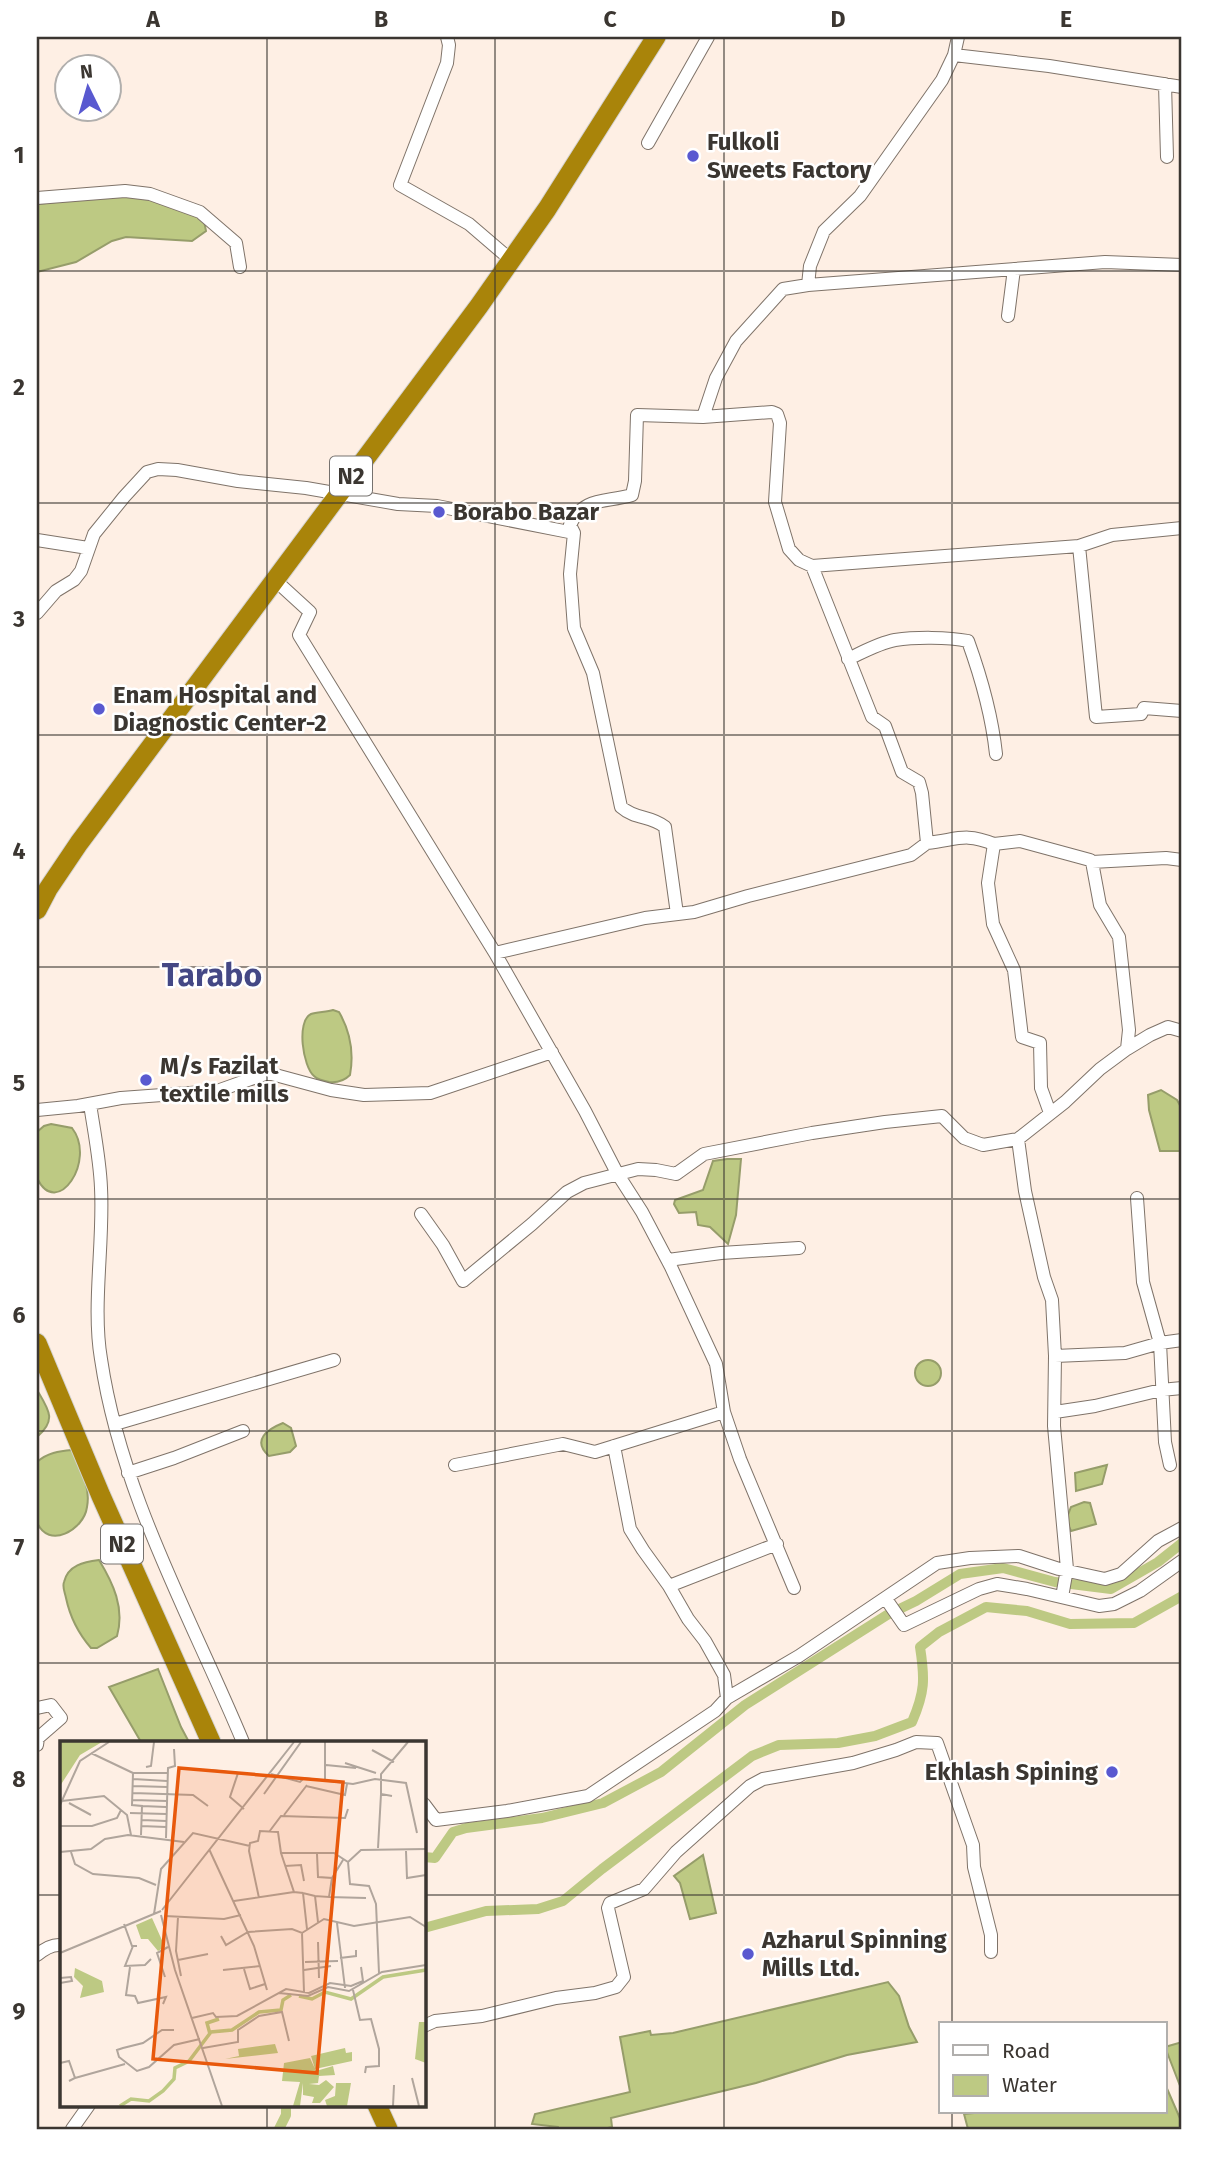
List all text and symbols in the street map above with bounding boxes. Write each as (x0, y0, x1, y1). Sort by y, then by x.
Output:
text: A (145, 5, 160, 33)
text: B (374, 5, 388, 33)
text: C (603, 5, 617, 33)
text: D (831, 5, 846, 33)
text: E (1060, 5, 1072, 33)
north arrow (52, 52, 122, 122)
text: N (79, 60, 94, 84)
place label: Fulkoli Sweets Factory (707, 128, 872, 184)
text: 1 (14, 141, 24, 169)
marker: Fulkoli Sweets Factory (685, 148, 701, 164)
text: 2 (13, 373, 25, 401)
road number: N2 (330, 456, 372, 496)
place label: Borabo Bazar (453, 498, 600, 526)
marker: Borabo Bazar (431, 504, 447, 520)
text: 3 (12, 605, 25, 633)
place label: Enam Hospital and Diagnostic Center-2 (113, 681, 327, 737)
marker: Enam Hospital and Diagnostic Center-2 (91, 701, 107, 717)
text: 4 (13, 837, 26, 865)
district label: Tarabo (162, 956, 262, 994)
place label: M/s Fazilat textile mills (160, 1052, 289, 1108)
text: 5 (13, 1069, 25, 1097)
marker: M/s Fazilat textile mills (138, 1072, 154, 1088)
text: 6 (13, 1301, 26, 1329)
road number: N2 (101, 1525, 143, 1564)
text: 7 (14, 1533, 25, 1561)
inset map (60, 1741, 425, 2106)
place label: Ekhlash Spining (925, 1758, 1099, 1786)
marker: Ekhlash Spining (1104, 1764, 1120, 1780)
text: 8 (12, 1765, 26, 1793)
place label: Azharul Spinning Mills Ltd. (761, 1926, 947, 1982)
marker: Azharul Spinning Mills Ltd. (740, 1946, 756, 1962)
text: 9 (13, 1997, 26, 2025)
legend (939, 2022, 1166, 2114)
text: Road (1002, 2038, 1050, 2064)
text: Water (1002, 2072, 1057, 2098)

